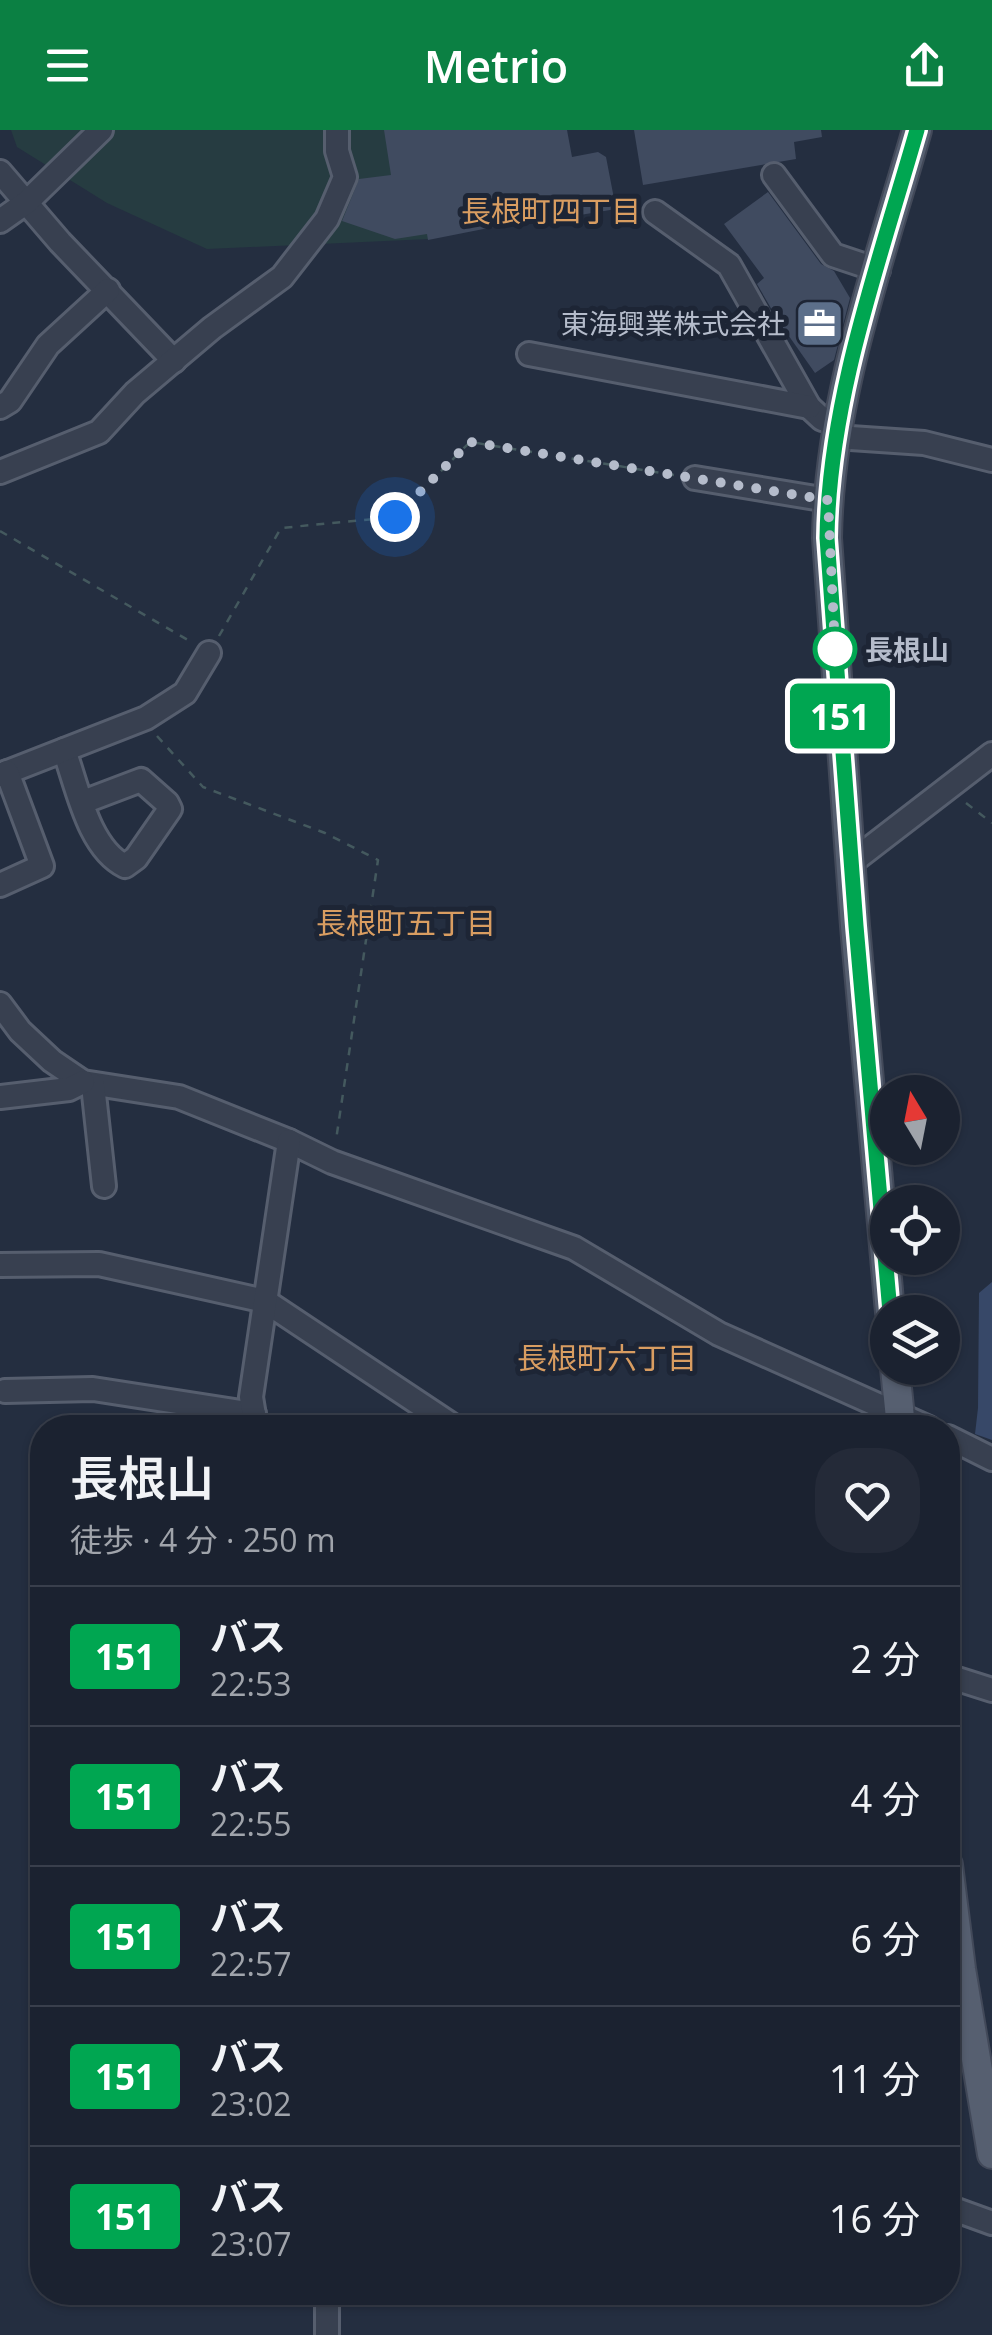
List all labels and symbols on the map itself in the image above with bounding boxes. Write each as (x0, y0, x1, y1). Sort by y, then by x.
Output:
district label: 長根町四丁目 (461, 190, 641, 231)
office icon: 東海興業株式会社 (794, 297, 846, 349)
place label: 東海興業株式会社 (561, 304, 785, 342)
your location (370, 492, 420, 542)
marker: 長根山 (814, 628, 856, 670)
place label: 長根山 (865, 630, 949, 668)
line badge: 151 (782, 684, 898, 748)
district label: 長根町五丁目 (316, 902, 496, 943)
north arrow (870, 1075, 960, 1165)
district label: 長根町六丁目 (517, 1337, 697, 1378)

